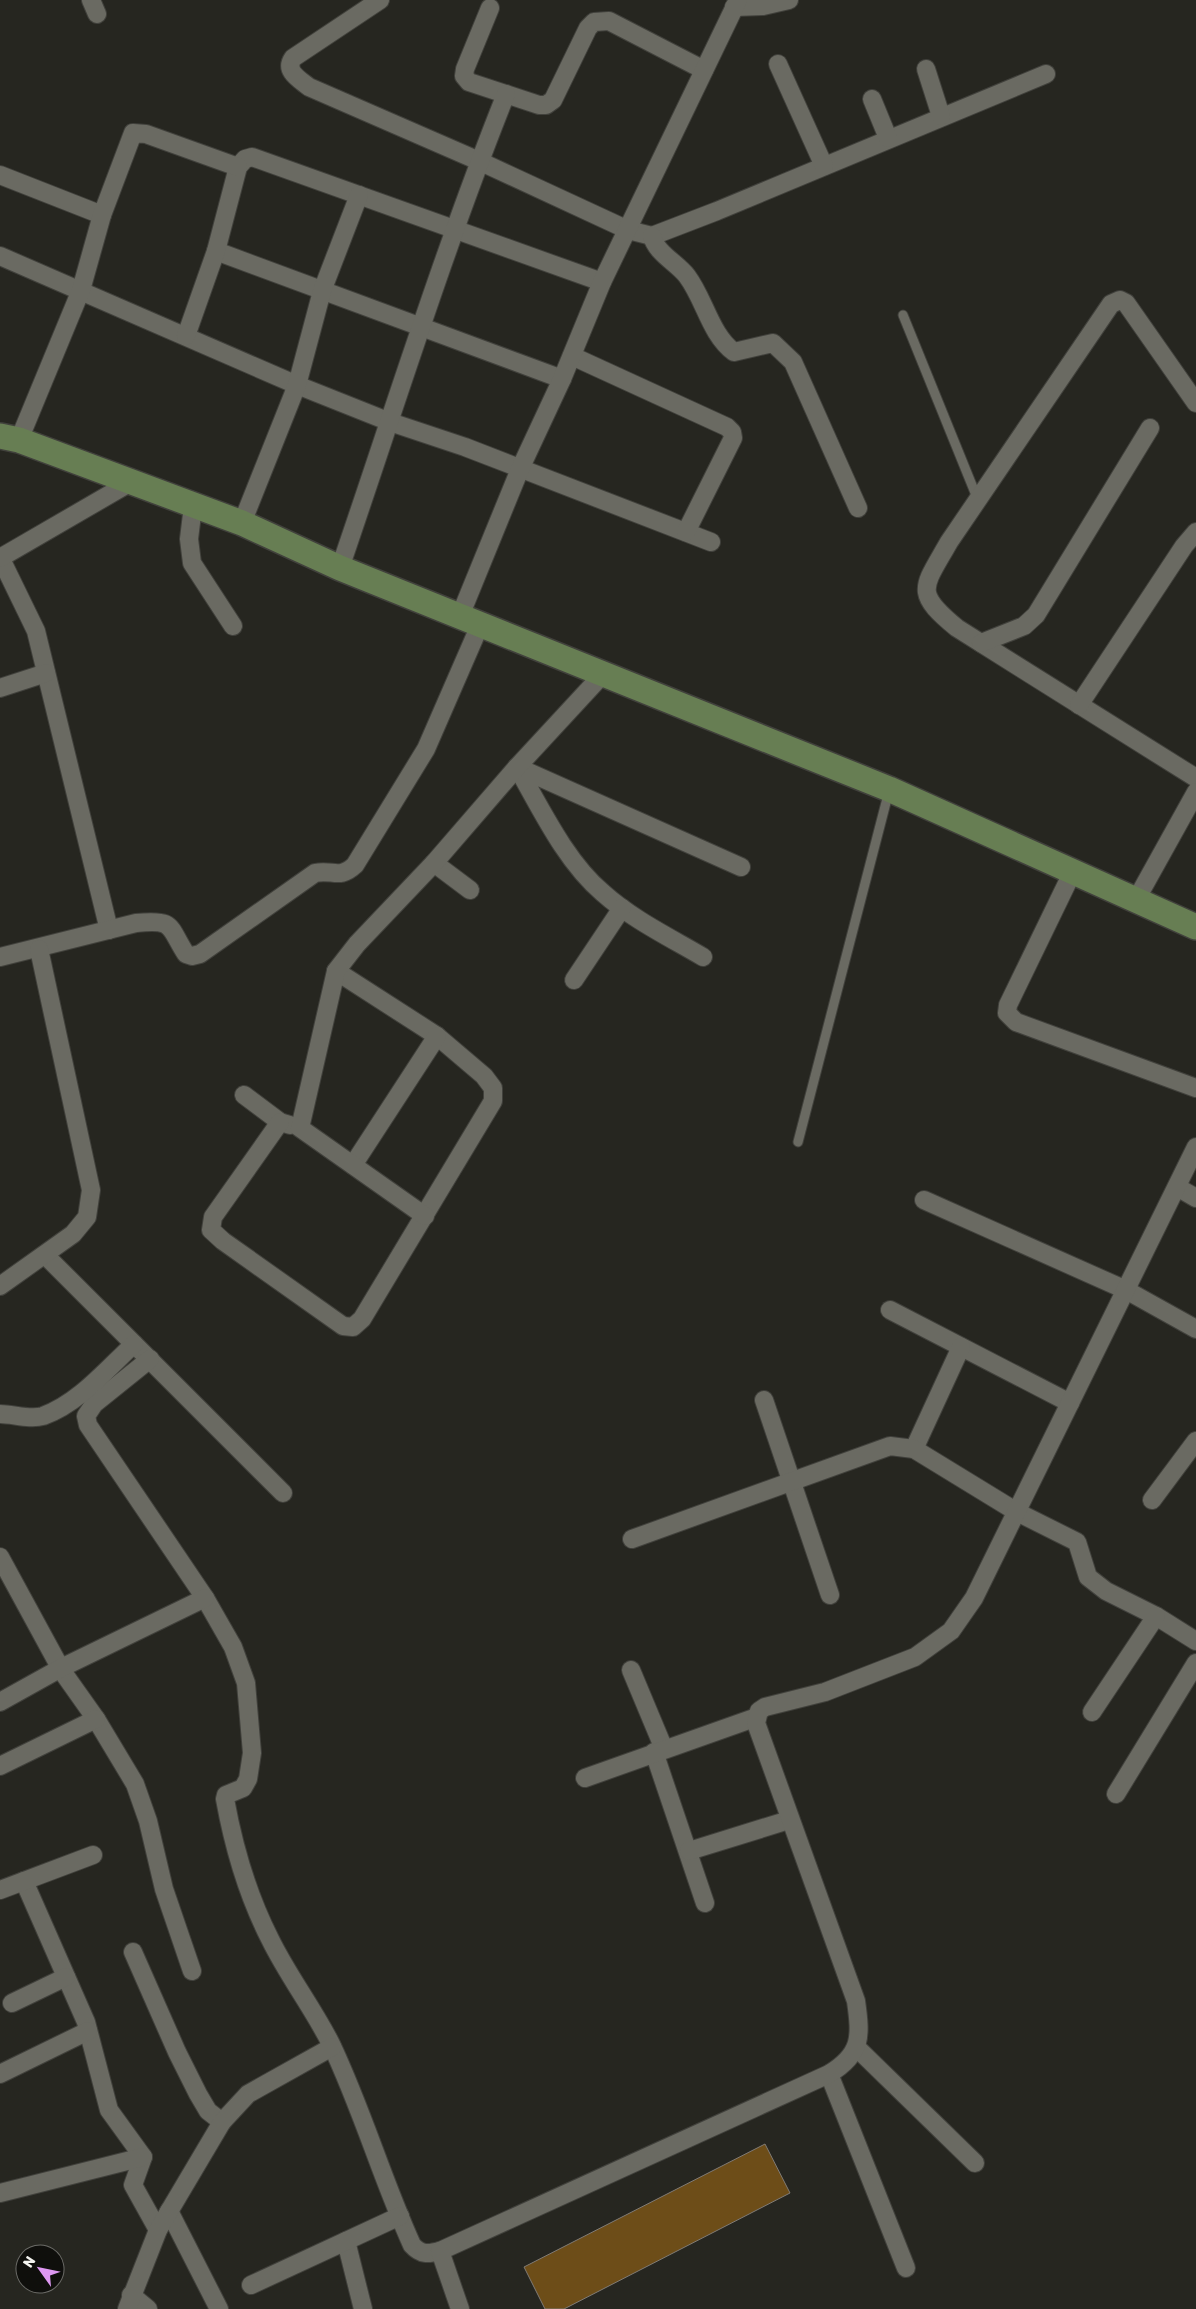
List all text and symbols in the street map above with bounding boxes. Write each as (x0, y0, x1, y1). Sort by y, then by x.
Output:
north arrow (15, 2244, 65, 2294)
text: N (20, 2253, 39, 2271)

